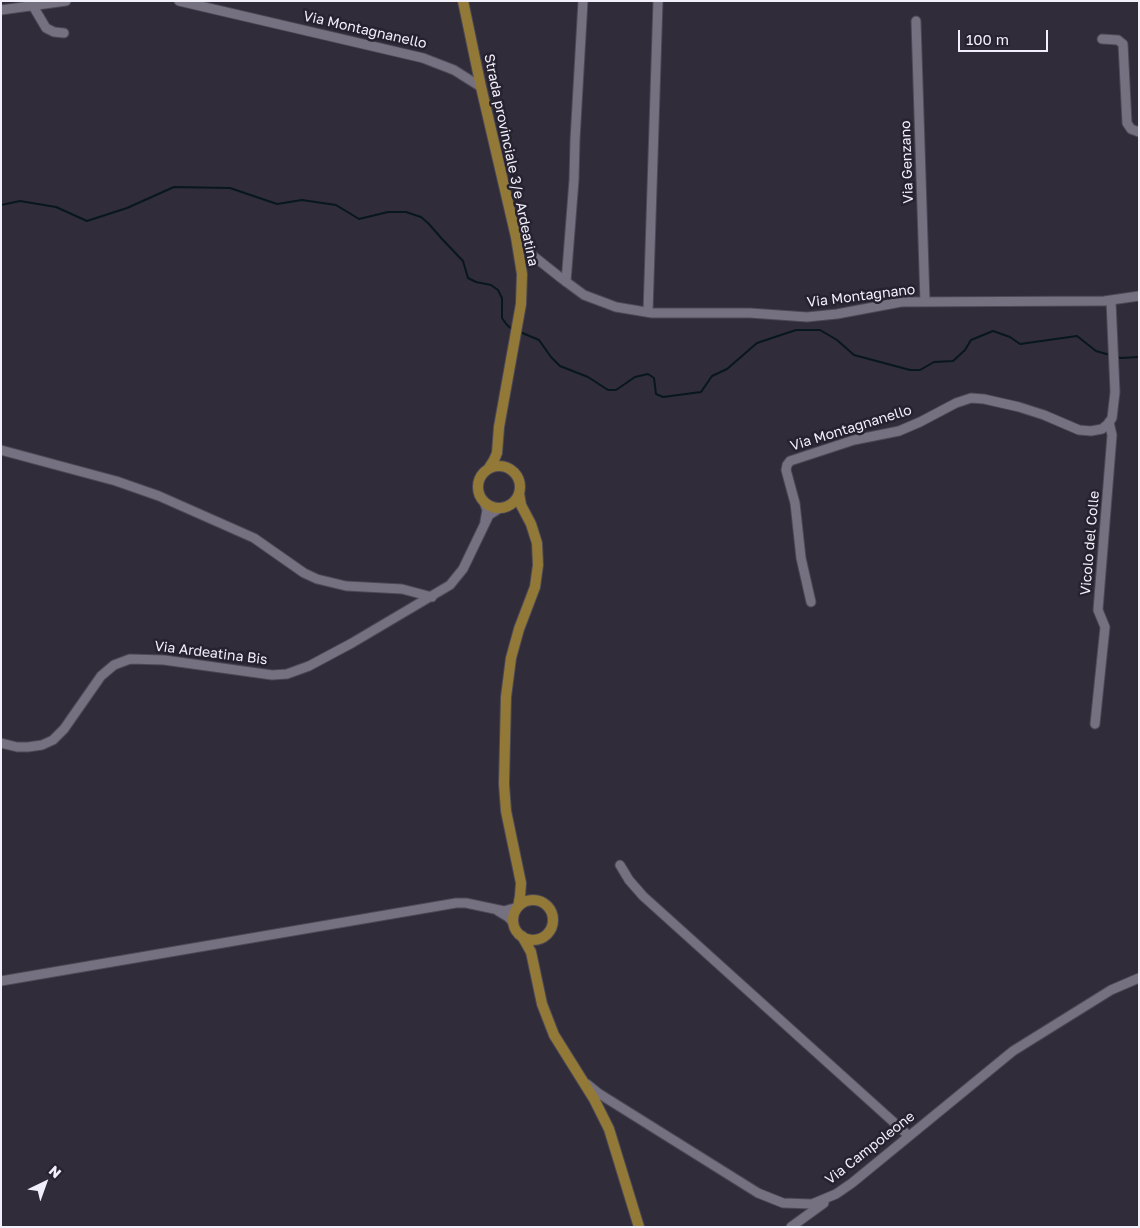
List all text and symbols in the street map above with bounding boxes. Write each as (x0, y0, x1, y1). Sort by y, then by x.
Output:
street label: Via Montagnanello (302, 8, 428, 52)
scale bar (960, 20, 1050, 52)
text: 100 m (966, 30, 1009, 48)
street label: Strada provinciale 3/e Ardeatina (480, 52, 542, 268)
street label: Via Genzano (897, 120, 917, 204)
street label: Via Montagnano (806, 281, 916, 311)
street label: Via Montagnanello (788, 402, 914, 454)
street label: Vicolo del Colle (1077, 490, 1103, 596)
street label: Via Ardeatina Bis (154, 638, 268, 668)
street label: Via Campoleone (822, 1108, 918, 1188)
north arrow (20, 1158, 70, 1208)
text: N (46, 1162, 65, 1181)

